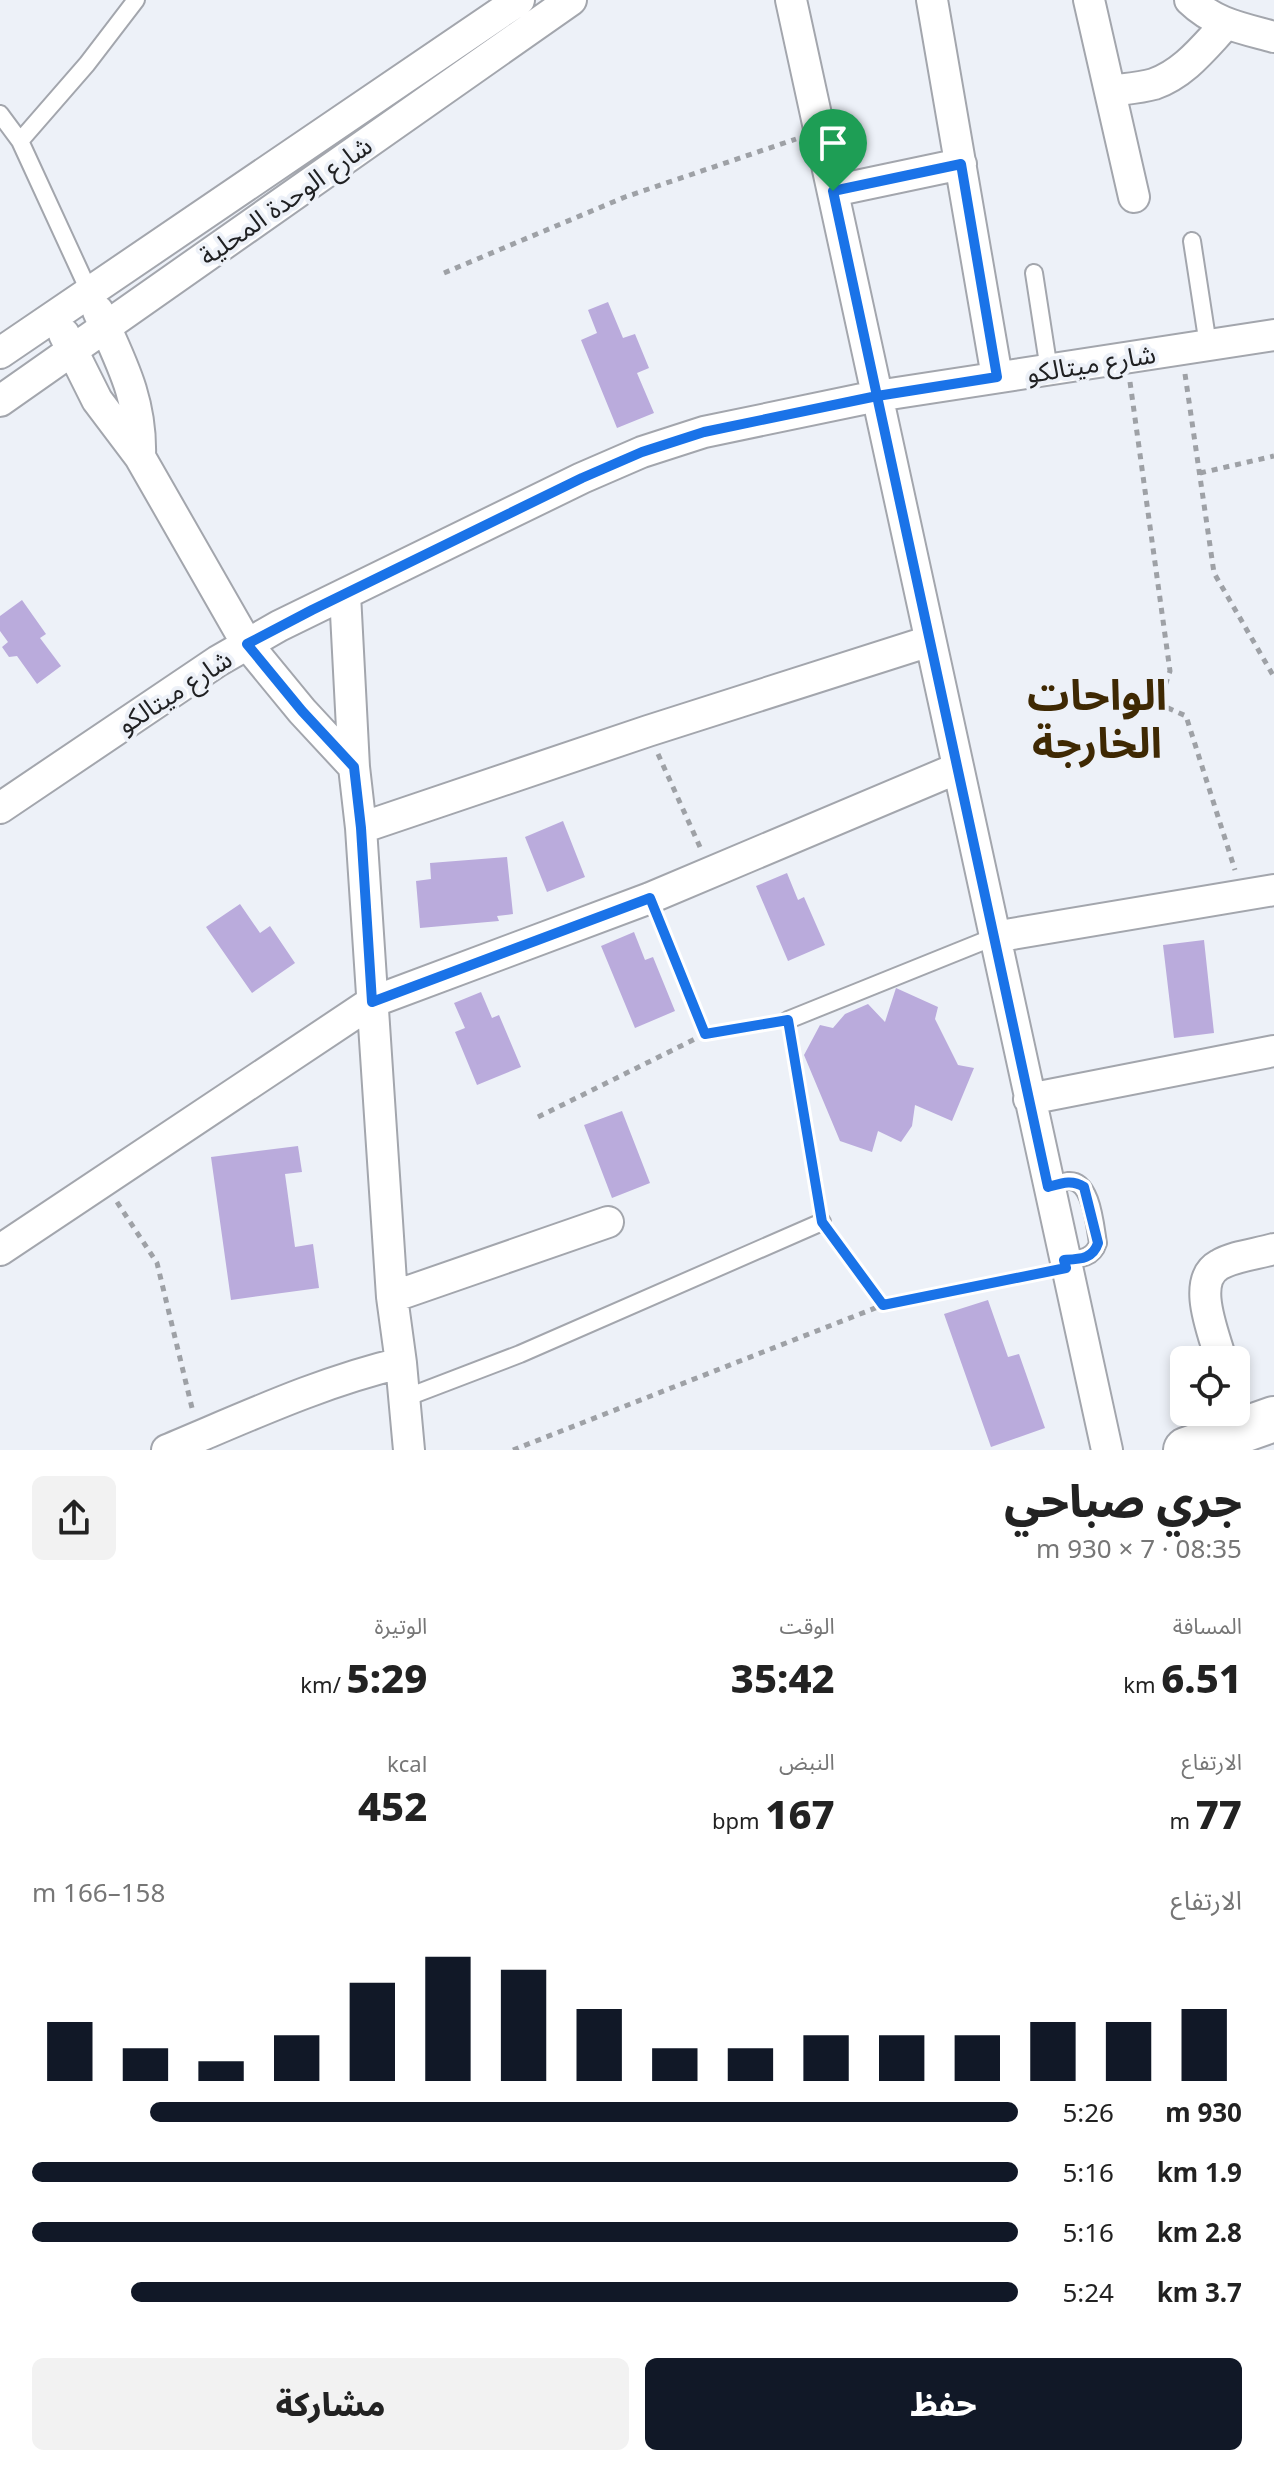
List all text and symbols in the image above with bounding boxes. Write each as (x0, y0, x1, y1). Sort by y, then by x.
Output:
pin (799, 109, 867, 191)
icon: arrive (811, 121, 855, 165)
street label: شارع الوحدة المحلية (191, 127, 380, 275)
street label: شارع ميتالكو (1024, 335, 1158, 393)
street label: شارع ميتالكو (110, 640, 240, 743)
district label: الواحات الخارجة (1027, 665, 1167, 770)
map controls (1170, 1346, 1250, 1426)
button: locate (1170, 1346, 1250, 1426)
text: جري صباحي (1004, 1470, 1242, 1530)
button: share (32, 1476, 116, 1560)
text: 08:35 · 7 × 930 m (1036, 1530, 1242, 1566)
text: الوتيرة (374, 1610, 427, 1640)
text: الوقت (779, 1610, 835, 1640)
text: المسافة (1173, 1610, 1242, 1640)
text: 5:29 (347, 1650, 427, 1705)
text: 35:42 (731, 1650, 835, 1705)
text: 6.51 (1161, 1650, 1242, 1705)
text: /km (300, 1669, 347, 1699)
text: km (1123, 1669, 1161, 1699)
text: النبض (779, 1746, 835, 1776)
text: الارتفاع (1182, 1746, 1242, 1776)
text: kcal (387, 1748, 427, 1778)
text: 452 (358, 1778, 427, 1833)
text: 167 (765, 1786, 835, 1841)
text: 77 (1196, 1786, 1242, 1841)
text: bpm (712, 1805, 765, 1835)
text: m (1169, 1805, 1196, 1835)
text: 158–166 m (32, 1874, 165, 1910)
text: الارتفاع (1171, 1882, 1242, 1918)
text: 5:26 (1062, 2094, 1114, 2130)
text: 930 m (1165, 2094, 1242, 2130)
text: 5:16 (1062, 2154, 1114, 2190)
text: 1.9 km (1157, 2154, 1242, 2190)
text: 5:16 (1062, 2214, 1114, 2250)
text: 2.8 km (1157, 2214, 1242, 2250)
text: 5:24 (1062, 2274, 1114, 2310)
text: 3.7 km (1157, 2274, 1242, 2310)
button: مشاركة (32, 2358, 629, 2450)
button: حفظ (645, 2358, 1242, 2450)

